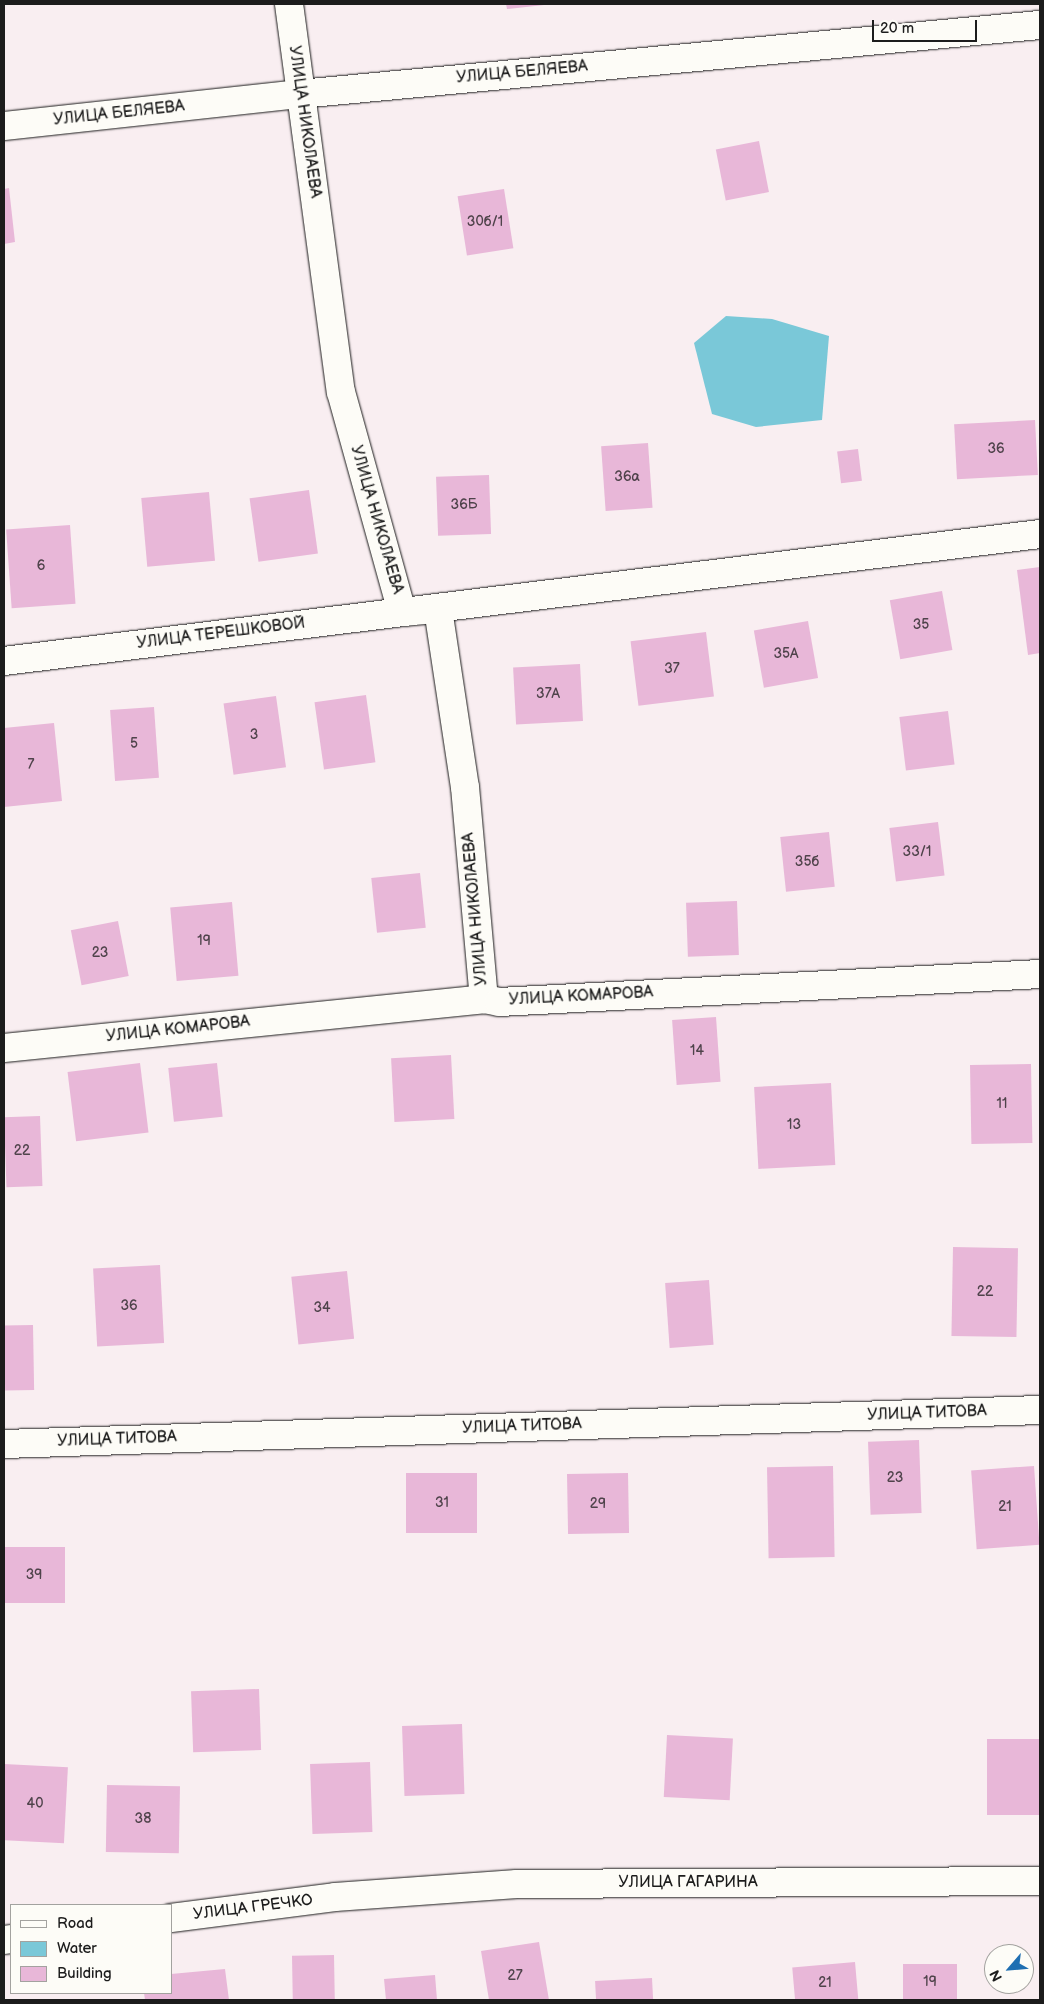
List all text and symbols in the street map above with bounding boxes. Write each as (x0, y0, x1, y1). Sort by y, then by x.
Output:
scale bar (874, 10, 979, 42)
text: 20 m (880, 19, 914, 38)
street label: УЛИЦА НИКОЛАЕВА (284, 45, 324, 199)
street label: УЛИЦА БЕЛЯЕВА (455, 58, 589, 88)
street label: УЛИЦА БЕЛЯЕВА (52, 98, 186, 130)
house number: 30б/1 (467, 214, 503, 230)
house number: 36 (987, 441, 1005, 457)
street label: УЛИЦА НИКОЛАЕВА (346, 443, 406, 597)
house number: 36а (614, 469, 640, 485)
house number: 36Б (451, 497, 477, 513)
house number: 6 (37, 558, 45, 574)
street label: УЛИЦА ТЕРЕШКОВОЙ (136, 614, 306, 654)
house number: 35 (913, 617, 929, 633)
house number: 35А (773, 646, 799, 662)
house number: 37 (664, 661, 680, 677)
house number: 37А (536, 686, 560, 702)
house number: 3 (250, 727, 258, 743)
house number: 5 (130, 736, 138, 752)
house number: 7 (28, 757, 34, 773)
street label: УЛИЦА НИКОЛАЕВА (460, 832, 492, 986)
house number: 33/1 (903, 844, 931, 860)
house number: 35б (795, 854, 819, 870)
house number: 19 (197, 933, 211, 949)
house number: 23 (92, 945, 108, 961)
street label: УЛИЦА КОМАРОВА (508, 984, 654, 1010)
street label: УЛИЦА КОМАРОВА (105, 1013, 251, 1047)
house number: 14 (690, 1043, 704, 1059)
house number: 11 (997, 1096, 1007, 1112)
house number: 13 (787, 1117, 801, 1133)
house number: 22 (14, 1143, 30, 1159)
house number: 22 (977, 1284, 993, 1300)
house number: 36 (120, 1298, 138, 1314)
house number: 34 (313, 1300, 331, 1316)
street label: УЛИЦА ТИТОВА (867, 1402, 987, 1426)
street label: УЛИЦА ТИТОВА (462, 1415, 582, 1439)
street label: УЛИЦА ТИТОВА (57, 1428, 177, 1452)
house number: 23 (887, 1470, 903, 1486)
house number: 31 (435, 1495, 449, 1511)
house number: 29 (590, 1496, 606, 1512)
house number: 21 (998, 1499, 1012, 1515)
house number: 39 (26, 1567, 42, 1583)
house number: 40 (27, 1796, 43, 1812)
house number: 38 (135, 1811, 151, 1827)
street label: УЛИЦА ГАГАРИНА (618, 1873, 758, 1893)
street label: УЛИЦА ГРЕЧКО (192, 1891, 314, 1925)
legend (10, 1904, 172, 1994)
text: Road (57, 1914, 93, 1933)
text: Water (57, 1939, 97, 1958)
north arrow (984, 1944, 1034, 1994)
text: Building (57, 1964, 112, 1983)
text: N (986, 1967, 1006, 1984)
house number: 27 (507, 1968, 523, 1984)
house number: 19 (923, 1974, 937, 1990)
house number: 21 (818, 1975, 832, 1991)

